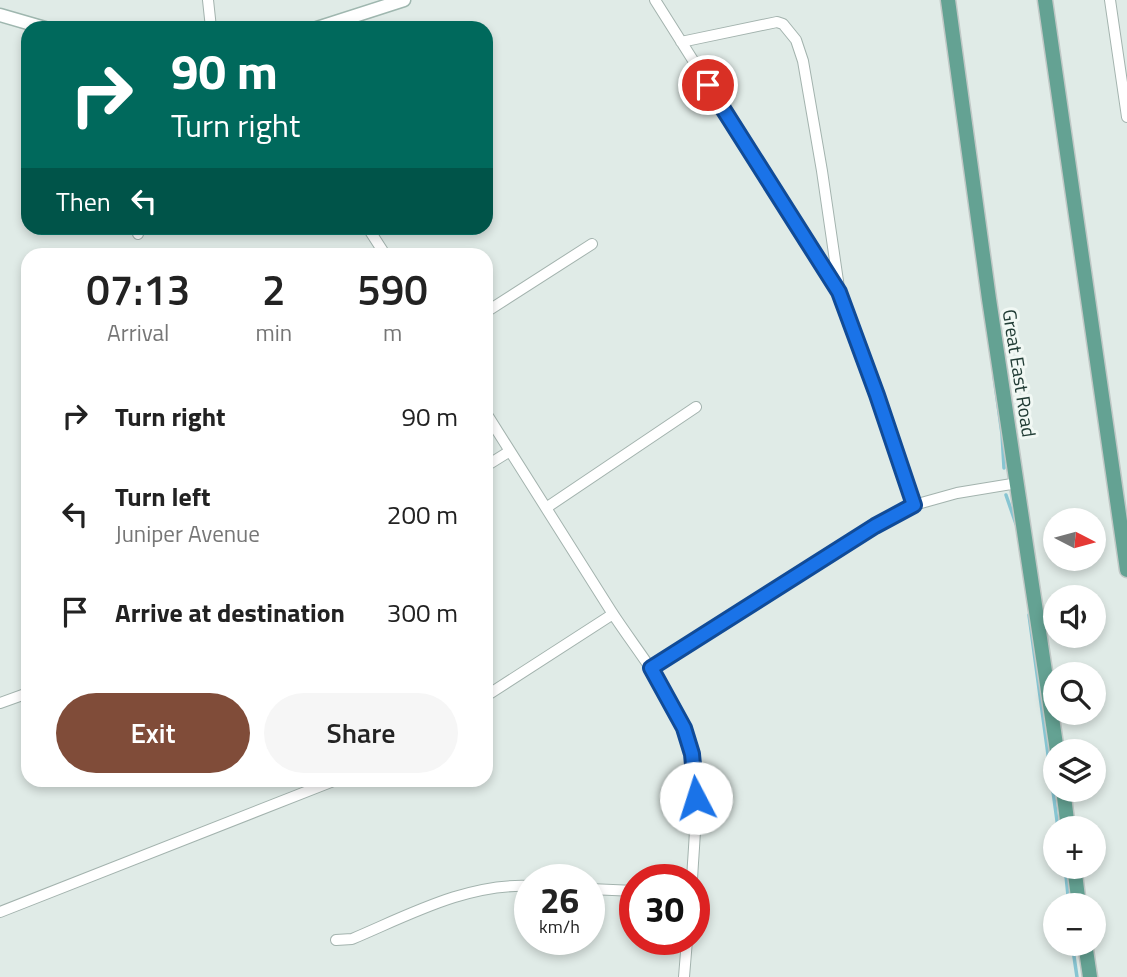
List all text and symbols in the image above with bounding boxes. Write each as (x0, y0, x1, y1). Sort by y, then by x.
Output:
text: 90 m (171, 33, 278, 108)
icon: right (56, 49, 147, 140)
pin (678, 55, 738, 115)
icon: arrive (689, 66, 727, 104)
text: Turn right (171, 101, 300, 149)
text: Then (56, 182, 111, 221)
icon: left (125, 182, 163, 220)
text: 07:13 (86, 257, 190, 321)
text: 2 (262, 257, 286, 321)
text: 590 (357, 257, 428, 321)
street label: Great East Road (996, 307, 1044, 439)
text: Arrival (107, 315, 169, 350)
text: min (255, 315, 292, 350)
text: m (383, 315, 402, 350)
icon: right (56, 397, 94, 435)
text: Turn right (115, 397, 226, 436)
text: 90 m (401, 397, 458, 436)
text: Turn left (115, 477, 210, 516)
icon: left (56, 495, 94, 533)
text: 200 m (387, 495, 458, 534)
north arrow (1043, 508, 1106, 570)
map controls (1043, 508, 1106, 956)
text: Juniper Avenue (115, 516, 260, 551)
button: sound (1043, 585, 1106, 648)
icon: arrive (56, 593, 94, 631)
text: Arrive at destination (115, 593, 345, 632)
text: 300 m (387, 593, 458, 632)
button: search (1043, 662, 1106, 725)
button: Exit (56, 693, 250, 773)
button: Share (264, 693, 458, 773)
button: layers (1043, 739, 1106, 802)
position arrow (659, 761, 733, 835)
button: + (1043, 816, 1106, 879)
speed limit sign: 30 (619, 864, 710, 955)
text: 26 (540, 873, 579, 927)
button: − (1043, 893, 1106, 956)
text: km/h (539, 913, 580, 940)

